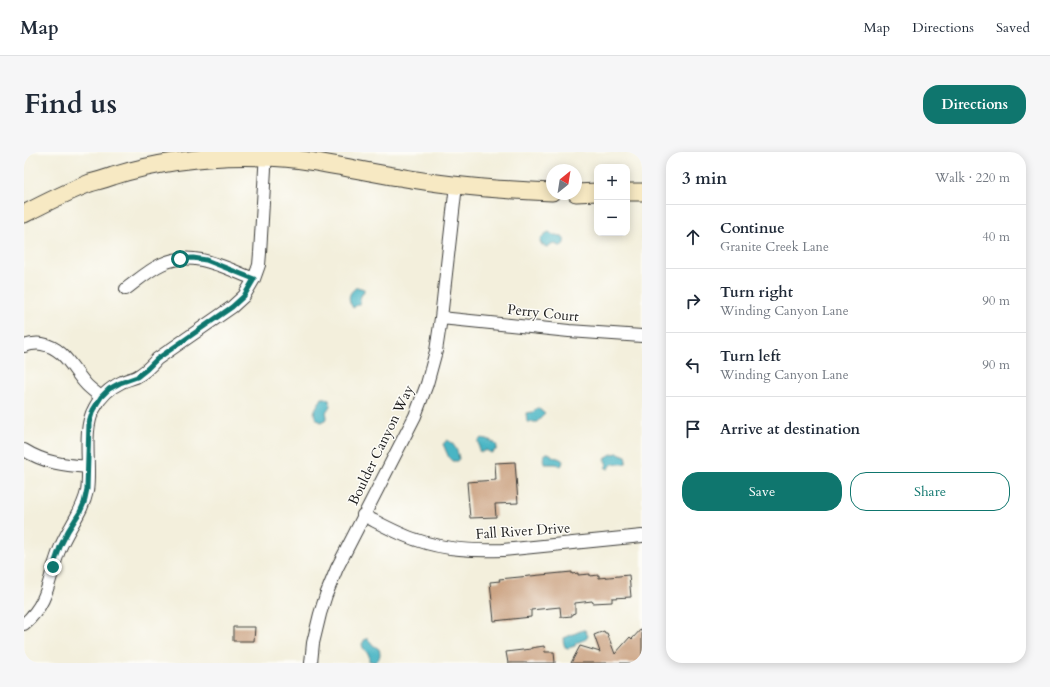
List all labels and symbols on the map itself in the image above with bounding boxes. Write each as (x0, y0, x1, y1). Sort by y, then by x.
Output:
north arrow (546, 164, 582, 200)
route start (171, 250, 189, 268)
street label: Perry Court (506, 300, 580, 326)
street label: Boulder Canyon Way (344, 381, 419, 508)
street label: Fall River Drive (475, 518, 571, 544)
route end (44, 558, 62, 576)

